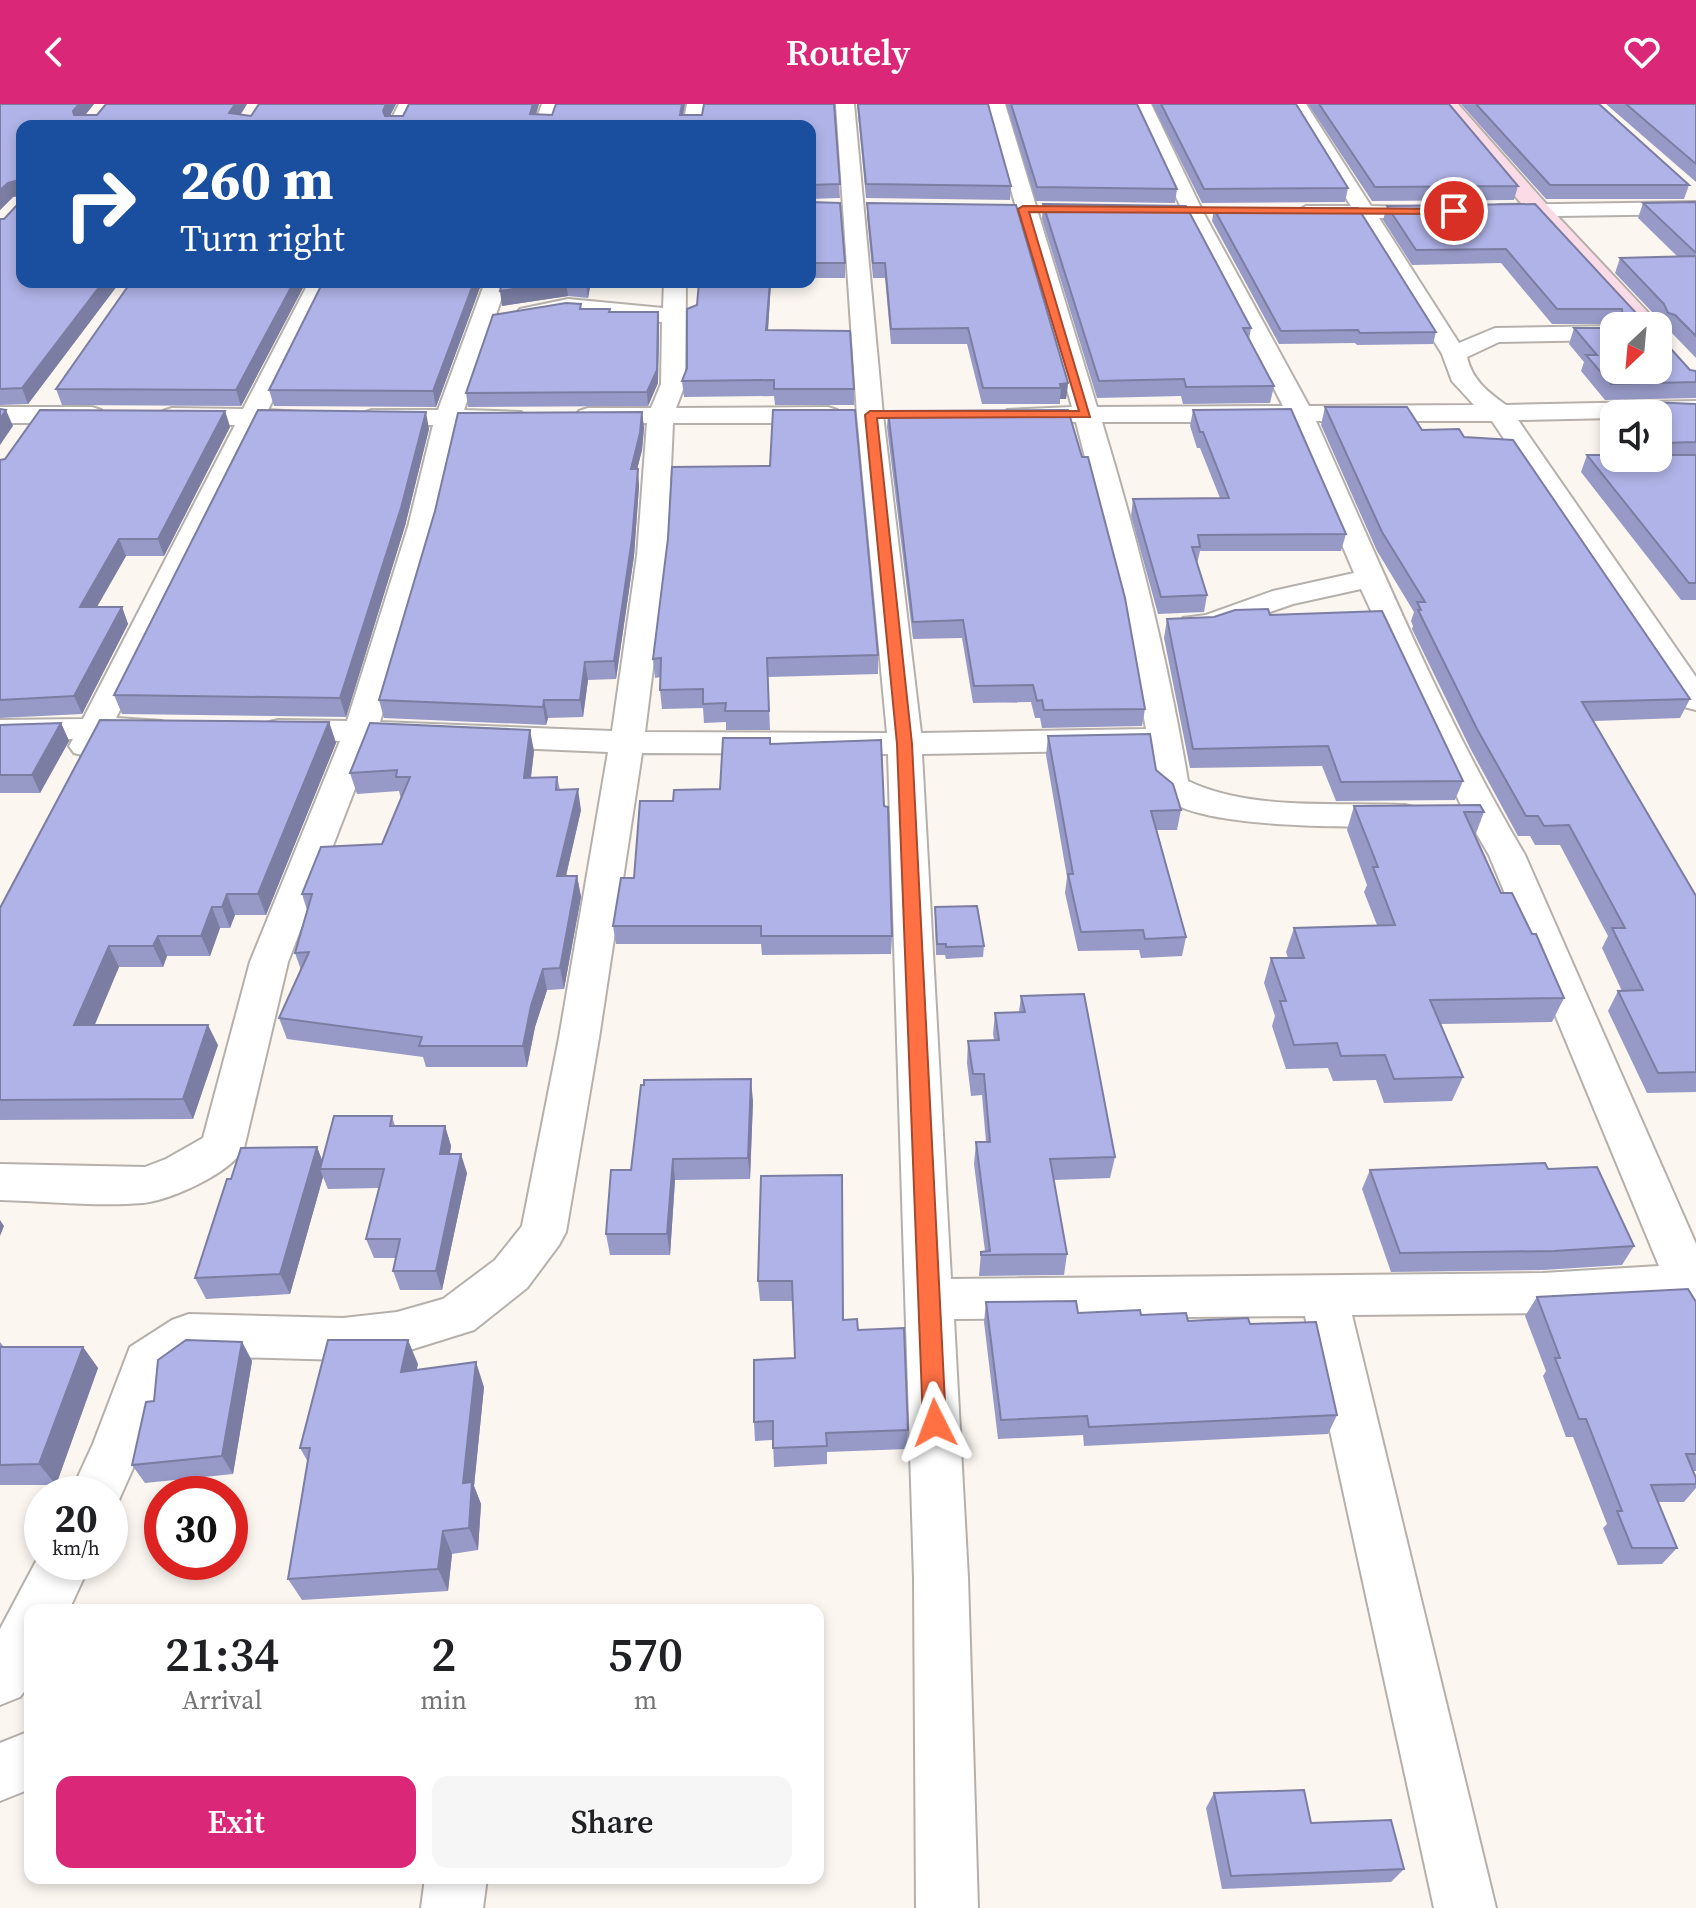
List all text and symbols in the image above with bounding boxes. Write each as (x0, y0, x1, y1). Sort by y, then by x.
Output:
text: Routely (786, 28, 910, 77)
icon: back (32, 30, 76, 74)
icon: heart (1620, 30, 1664, 74)
text: 260 m (180, 141, 334, 218)
icon: right (48, 152, 152, 256)
pin (1420, 177, 1488, 245)
icon: arrive (1432, 189, 1476, 233)
text: Turn right (180, 214, 345, 263)
north arrow (1600, 312, 1672, 384)
map controls (1600, 312, 1672, 472)
button: sound (1600, 400, 1672, 472)
position arrow (893, 1381, 977, 1465)
speed limit sign: 30 (144, 1476, 248, 1580)
text: 20 (54, 1491, 98, 1545)
text: km/h (52, 1534, 100, 1562)
text: 21:34 (165, 1621, 279, 1687)
text: 2 (431, 1621, 456, 1687)
text: 570 (608, 1621, 683, 1687)
text: Arrival (182, 1682, 262, 1718)
text: min (420, 1682, 467, 1718)
text: m (634, 1682, 657, 1718)
button: Exit (56, 1776, 416, 1868)
button: Share (432, 1776, 792, 1868)

